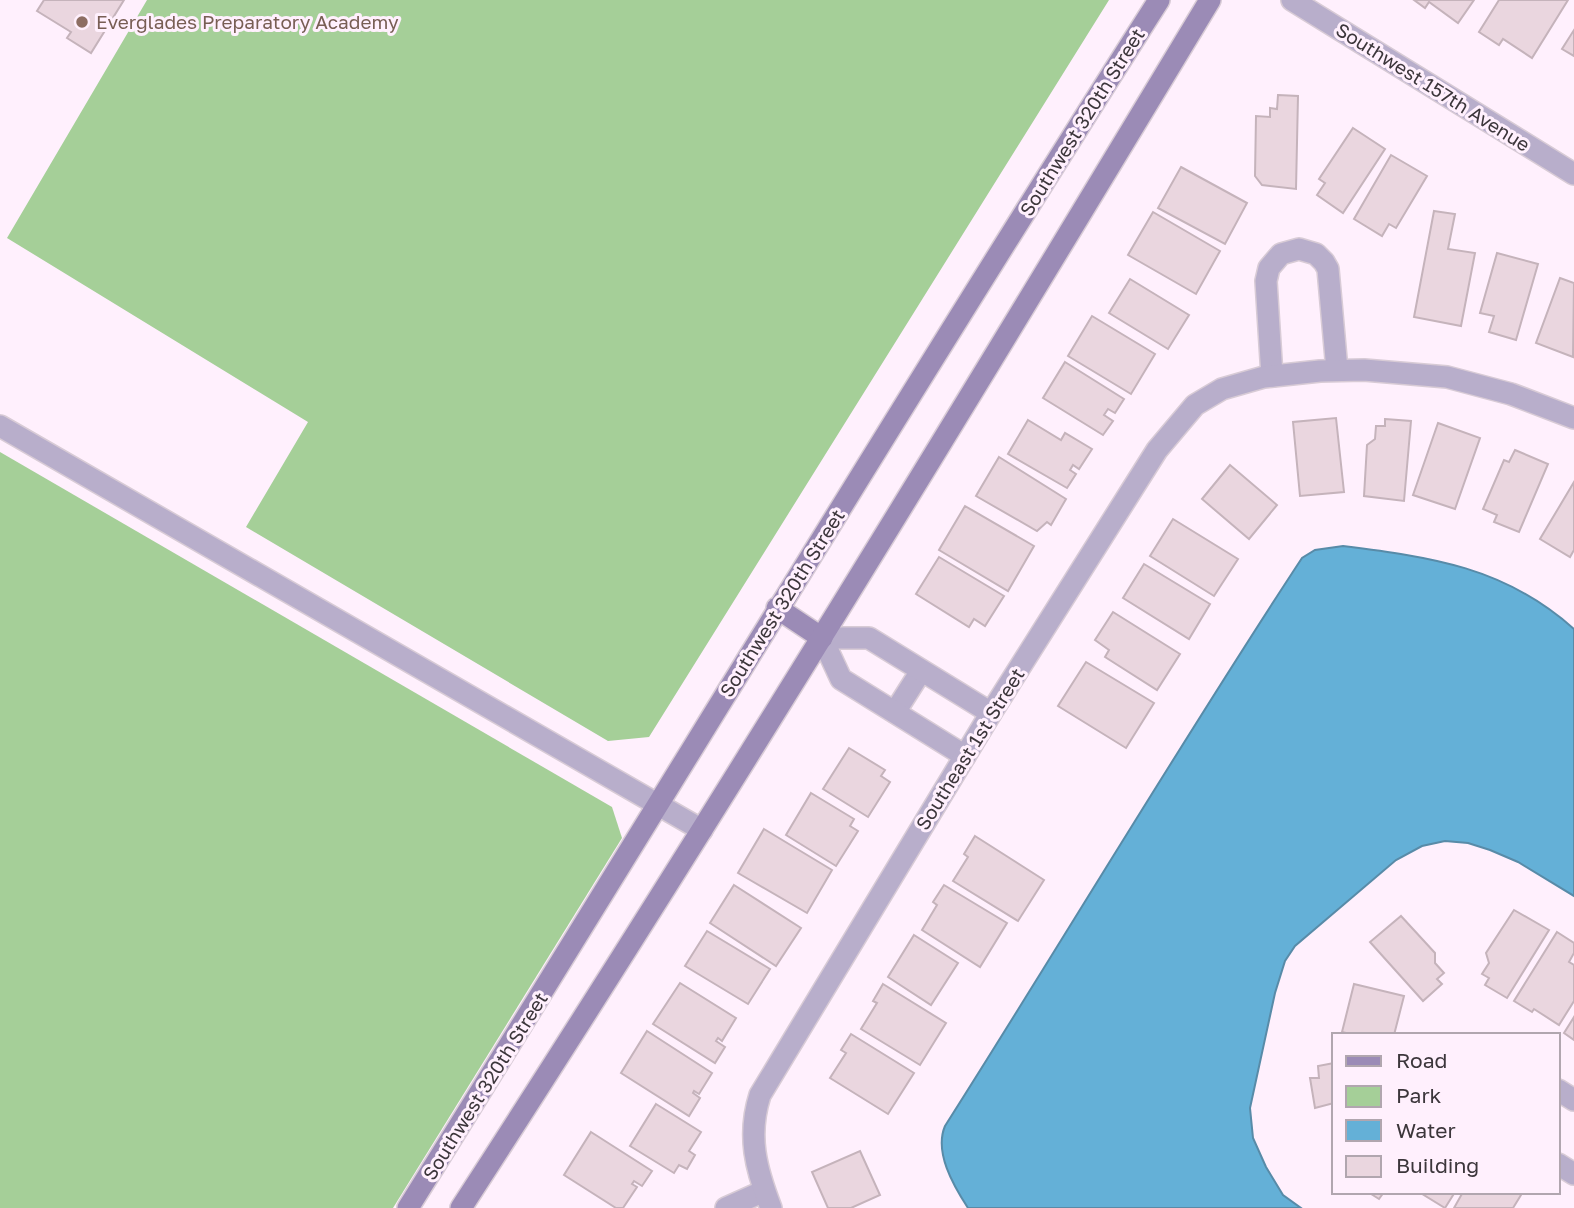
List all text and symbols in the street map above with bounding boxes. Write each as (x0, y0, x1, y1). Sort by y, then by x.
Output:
place label: Everglades Preparatory Academy (96, 10, 399, 33)
marker: Everglades Preparatory Academy (74, 14, 90, 30)
street label: Southwest 157th Avenue (1332, 17, 1534, 156)
street label: Southwest 320th Street (1014, 24, 1149, 220)
street label: Southwest 320th Street (714, 505, 849, 701)
street label: Southeast 1st Street (910, 664, 1029, 834)
street label: Southwest 320th Street (417, 988, 552, 1184)
legend (1332, 1033, 1560, 1194)
text: Road (1396, 1047, 1447, 1073)
text: Park (1396, 1082, 1442, 1108)
text: Water (1396, 1117, 1456, 1143)
text: Building (1396, 1152, 1479, 1178)

